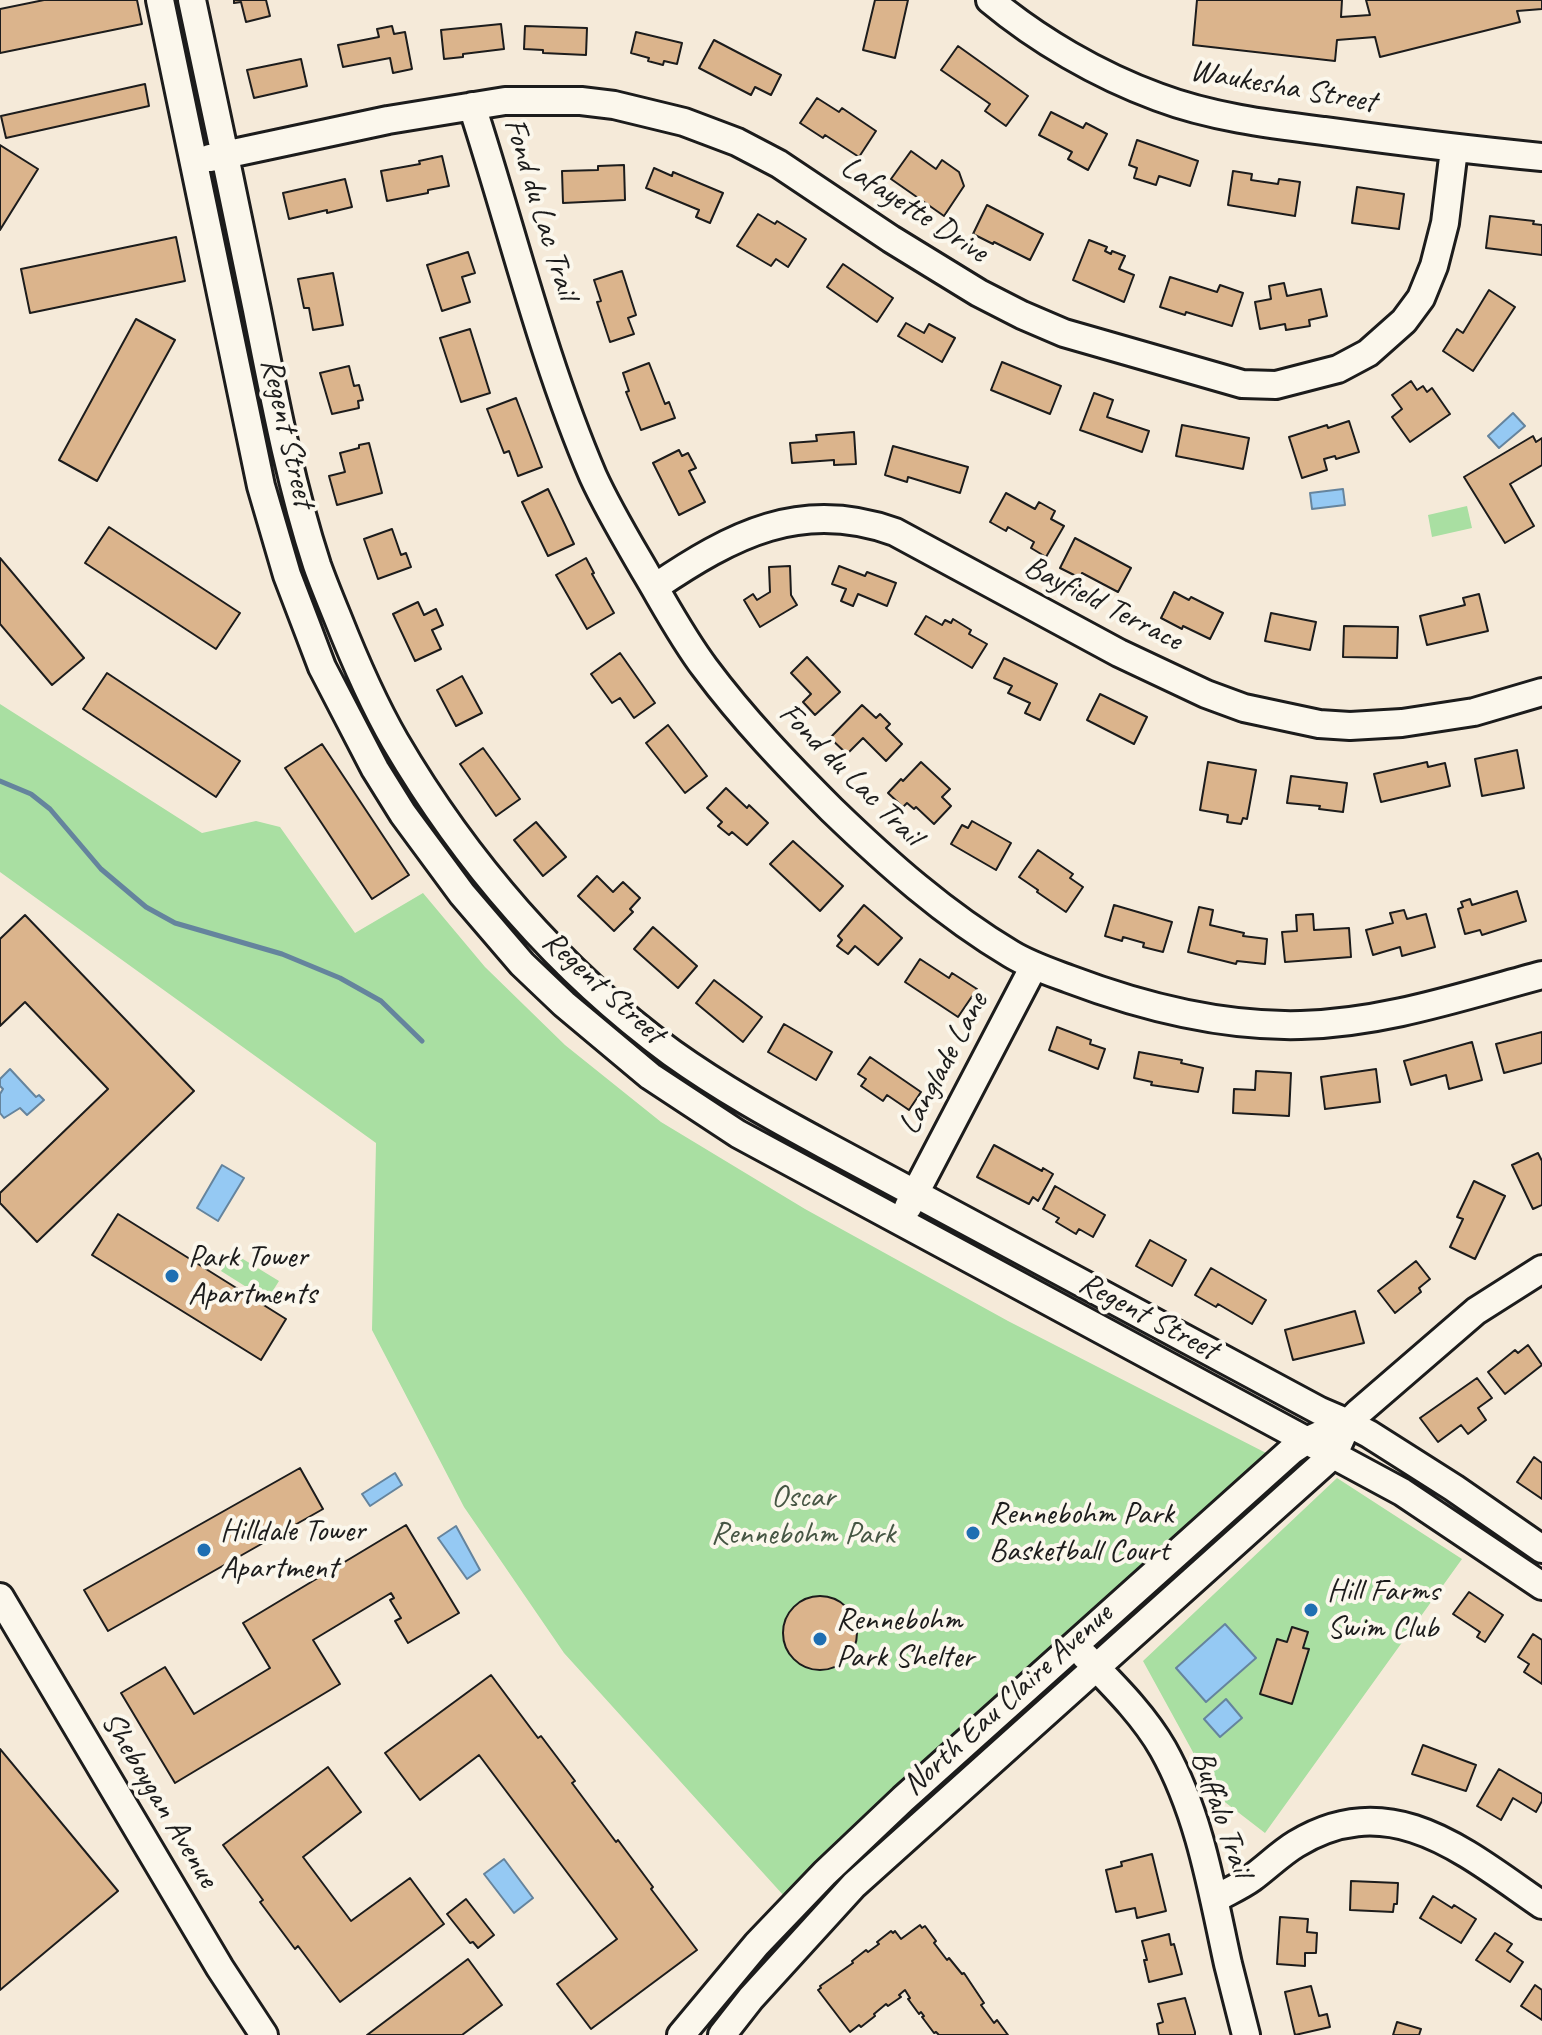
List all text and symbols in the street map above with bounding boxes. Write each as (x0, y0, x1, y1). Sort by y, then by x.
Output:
street label: Waukesha Street (1187, 52, 1379, 122)
street label: Fond du Lac Trail (494, 114, 586, 304)
street label: Lafayette Drive (833, 148, 995, 272)
street label: Regent Street (251, 355, 323, 511)
street label: Bayfield Terrace (1018, 548, 1188, 660)
street label: Fond du Lac Trail (770, 695, 930, 855)
street label: Regent Street (534, 923, 672, 1053)
street label: Langlade Lane (891, 987, 997, 1141)
place label: Park Tower Apartments (188, 1239, 316, 1314)
street label: Regent Street (1072, 1264, 1224, 1370)
marker: Park Tower Apartments (163, 1267, 181, 1285)
park label: Oscar Rennebohm Park (711, 1479, 895, 1554)
place label: Rennebohm Park Basketball Court (989, 1496, 1174, 1571)
place label: Hilldale Tower Apartment (220, 1513, 365, 1588)
marker: Rennebohm Park Basketball Court (964, 1524, 982, 1542)
marker: Hilldale Tower Apartment (195, 1541, 213, 1559)
place label: Hill Farms Swim Club (1327, 1573, 1439, 1648)
street label: North Eau Claire Avenue (895, 1596, 1121, 1804)
marker: Hill Farms Swim Club (1302, 1601, 1320, 1619)
place label: Rennebohm Park Shelter (836, 1602, 974, 1677)
marker: Rennebohm Park Shelter (811, 1630, 829, 1648)
street label: Sheboygan Avenue (92, 1705, 226, 1895)
street label: Buffalo Trail (1182, 1746, 1260, 1882)

